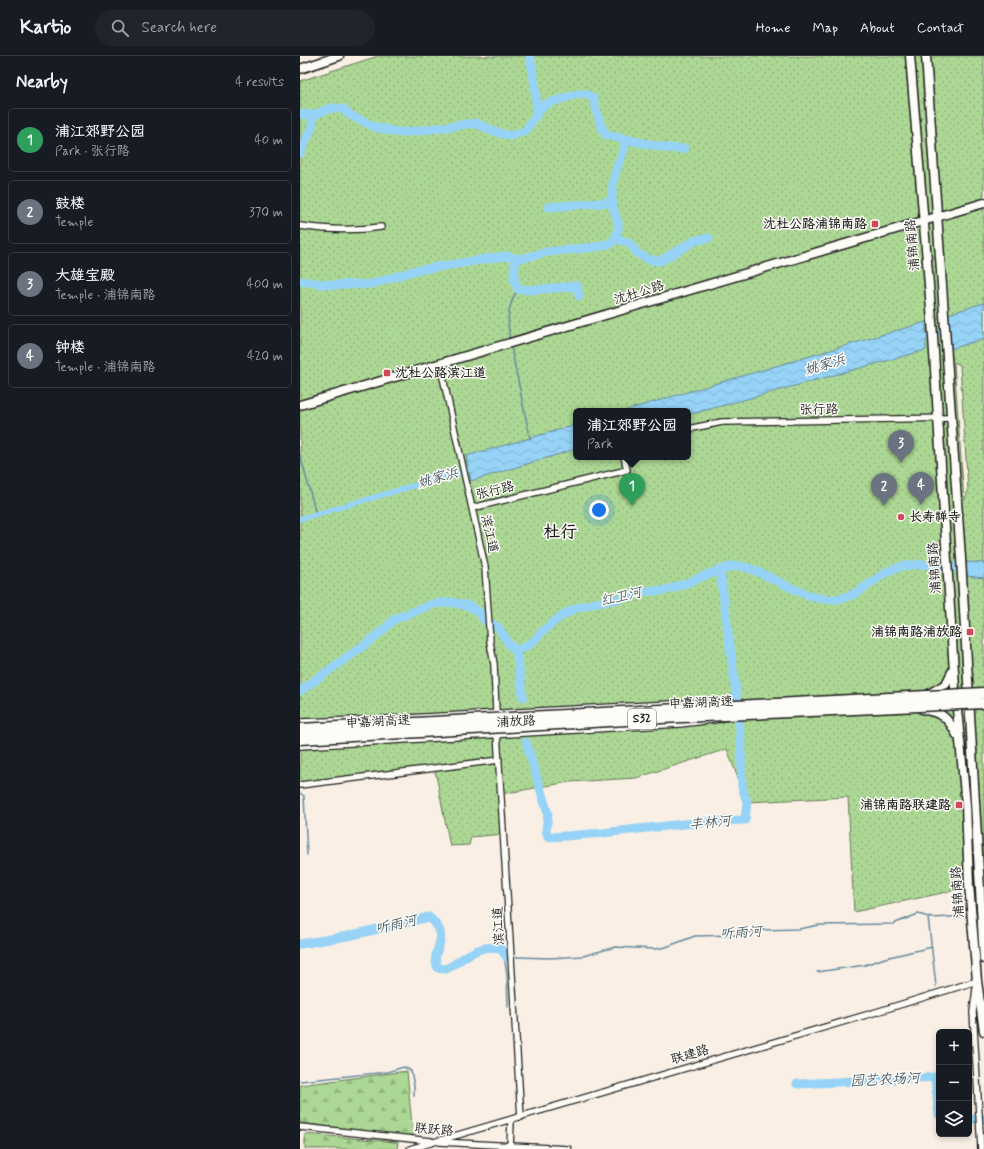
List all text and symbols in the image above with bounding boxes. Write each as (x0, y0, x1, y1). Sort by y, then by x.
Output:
search box (95, 10, 375, 46)
text: Kartio (20, 15, 71, 40)
icon: search (109, 17, 131, 39)
text: Search here (141, 18, 217, 38)
text: Home (756, 19, 790, 37)
text: Map (812, 19, 838, 37)
text: About (860, 19, 895, 37)
text: Contact (917, 19, 964, 37)
text: Nearby (16, 71, 68, 93)
text: 4 results (235, 74, 284, 91)
text: 浦江郊野公园 (55, 122, 145, 142)
text: 1 (27, 132, 33, 149)
text: 40 m (254, 132, 283, 149)
text: Park · 张行路 (55, 143, 130, 160)
text: 鼓楼 (55, 194, 85, 214)
text: 2 (27, 204, 33, 221)
text: 370 m (249, 204, 283, 221)
text: Temple (55, 214, 93, 231)
place label: 沈杜公路浦锦南路 (763, 216, 867, 233)
street label: 浦锦南路 (902, 218, 924, 272)
marker: 沈杜公路浦锦南路 (870, 219, 880, 229)
text: 大雄宝殿 (55, 266, 115, 286)
text: 3 (27, 276, 33, 293)
text: 400 m (246, 276, 283, 293)
street label: 沈杜公路 (612, 277, 666, 309)
text: Temple · 浦锦南路 (55, 287, 155, 304)
text: 钟楼 (55, 338, 85, 358)
text: 4 (26, 348, 34, 365)
text: 420 m (247, 348, 283, 365)
water label: 姚家浜 (802, 350, 849, 379)
text: Temple · 浦锦南路 (55, 359, 155, 376)
place label: 沈杜公路滨江道 (395, 365, 486, 382)
marker: 沈杜公路滨江道 (382, 368, 392, 378)
street label: 张行路 (799, 401, 839, 419)
popup (573, 408, 691, 460)
text: 浦江郊野公园 (587, 416, 677, 436)
pin: 3 (888, 430, 914, 463)
text: Park (587, 436, 613, 453)
water label: 姚家浜 (415, 463, 462, 492)
pin: 4 (908, 472, 934, 505)
pin: 1 (619, 473, 645, 506)
pin: 2 (871, 473, 897, 506)
street label: 张行路 (474, 478, 516, 504)
your location (589, 500, 609, 520)
place label: 长寿禅寺 (909, 509, 961, 526)
marker: 长寿禅寺 (896, 512, 906, 522)
street label: 滨江道 (477, 513, 501, 555)
district label: 杜行 (543, 521, 577, 543)
street label: 浦锦南路 (925, 541, 945, 595)
water label: 红卫河 (599, 583, 645, 610)
place label: 浦锦南路浦放路 (871, 624, 962, 641)
marker: 浦锦南路浦放路 (965, 627, 975, 637)
street label: 申嘉湖高速 (668, 693, 734, 713)
road number: S32 (628, 709, 656, 729)
street label: 申嘉湖高速 (345, 712, 411, 732)
street label: 浦放路 (496, 712, 536, 732)
place label: 浦锦南路联建路 (860, 797, 951, 814)
marker: 浦锦南路联建路 (954, 800, 964, 810)
water label: 丰林河 (688, 812, 734, 834)
street label: 浦锦南路 (948, 865, 968, 919)
street label: 滨江道 (489, 906, 509, 946)
water label: 听雨河 (374, 911, 420, 938)
water label: 听雨河 (719, 922, 765, 943)
map controls (936, 1029, 972, 1137)
button: + (936, 1029, 972, 1065)
street label: 联建路 (669, 1041, 711, 1069)
button: − (936, 1065, 972, 1101)
water label: 园艺农场河 (850, 1069, 922, 1091)
button: layers (936, 1101, 972, 1137)
street label: 联跃路 (414, 1120, 454, 1140)

